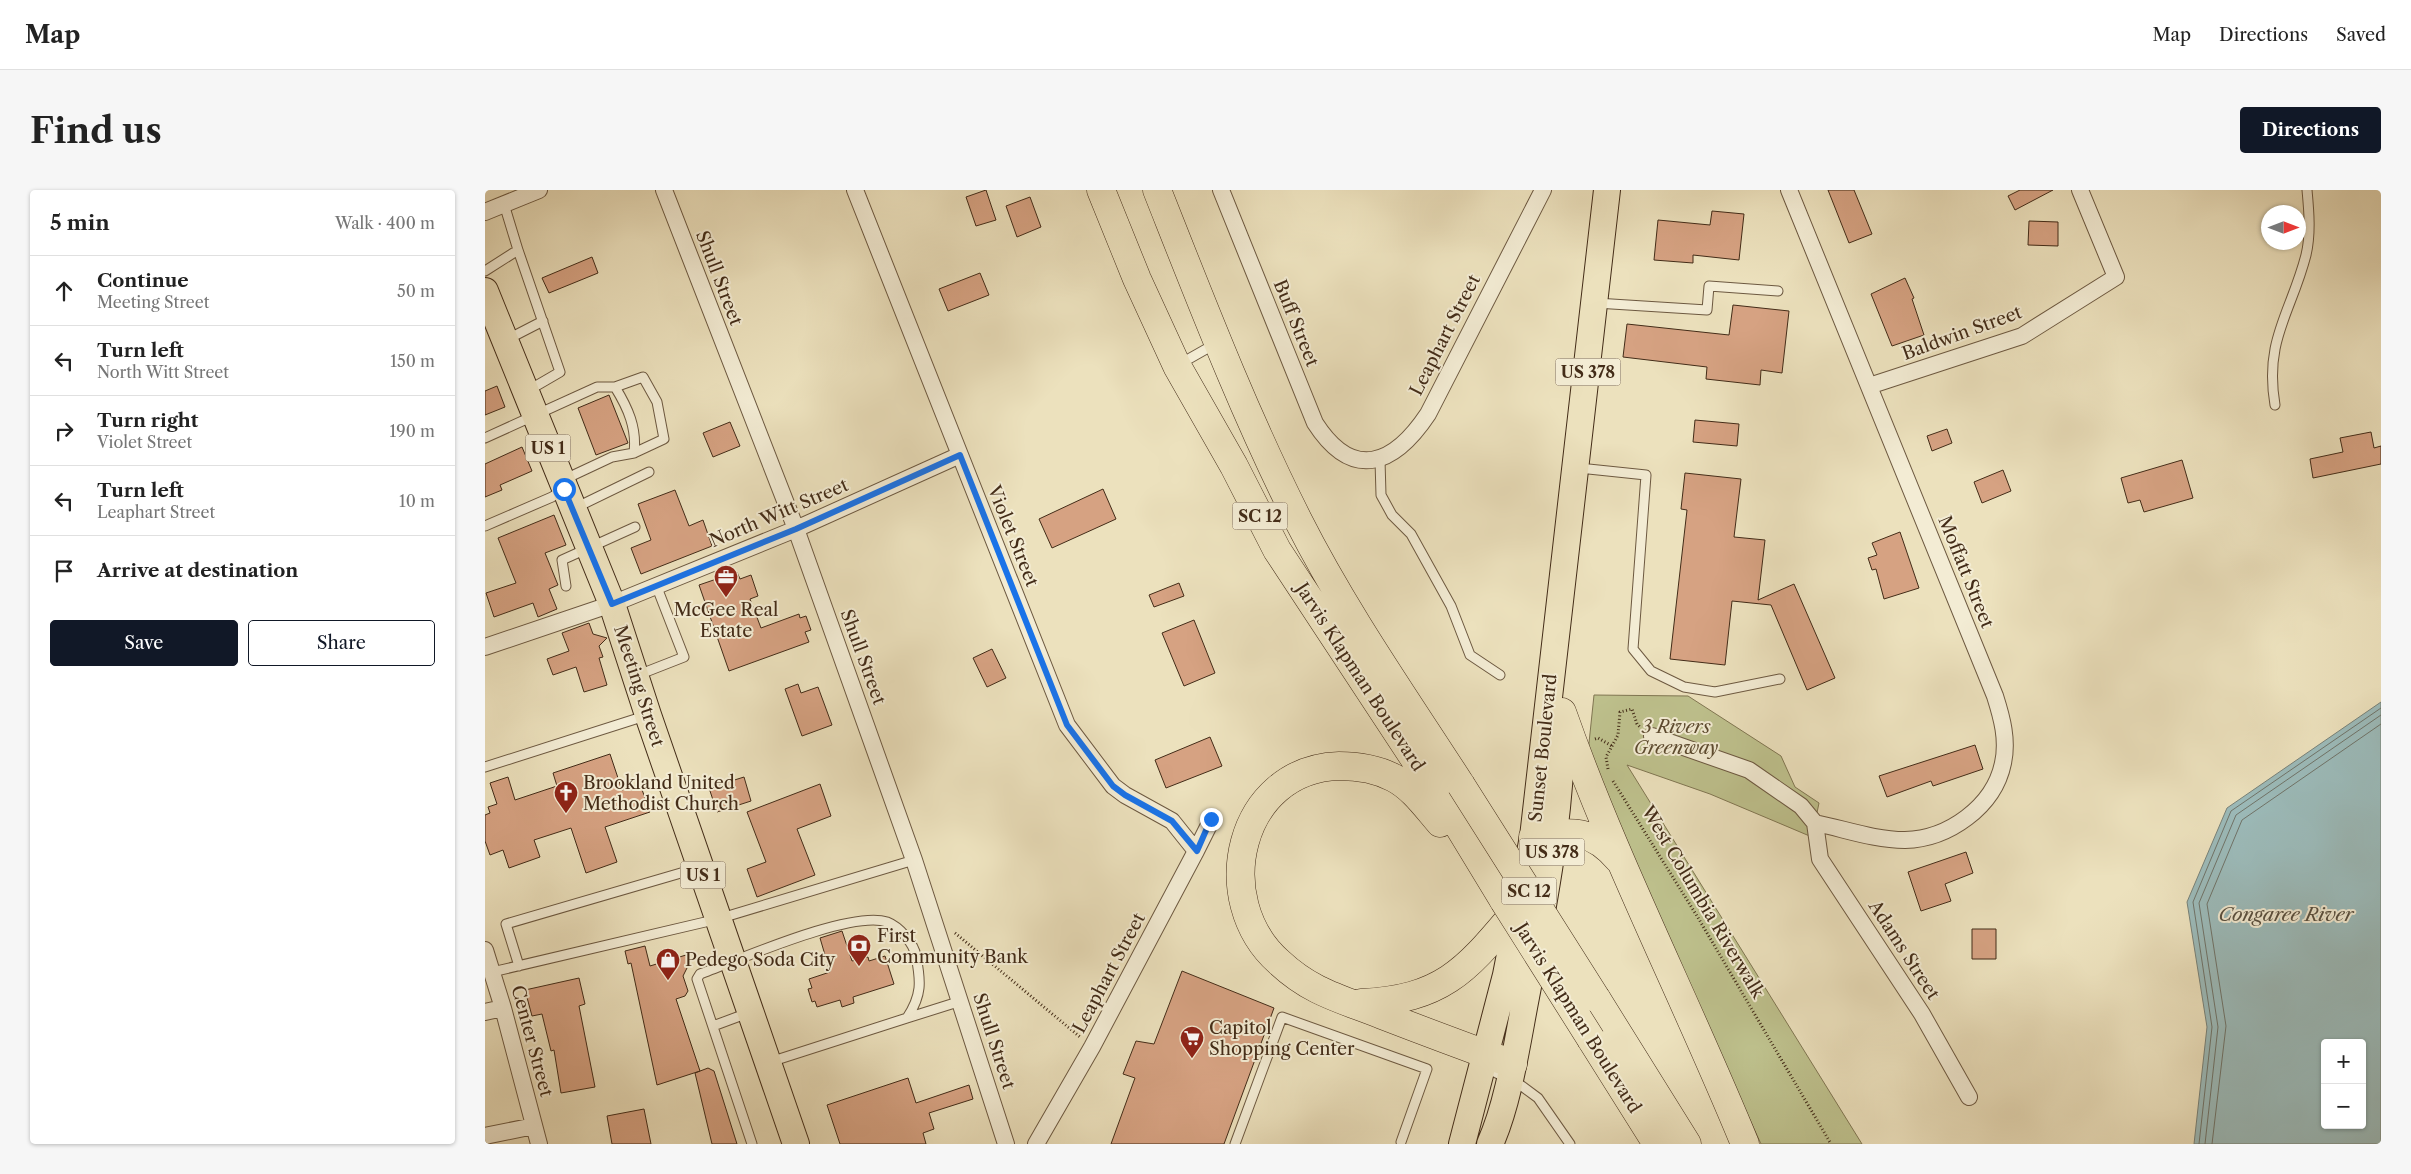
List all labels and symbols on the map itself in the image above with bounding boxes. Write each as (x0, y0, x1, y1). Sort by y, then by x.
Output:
north arrow (2261, 205, 2306, 250)
street label: Shull Street (691, 228, 747, 329)
street label: Leaphart Street (1405, 270, 1485, 399)
street label: Buff Street (1269, 276, 1324, 370)
street label: Baldwin Street (1899, 301, 2025, 365)
road number: US 378 (1555, 358, 1621, 386)
road number: US 1 (525, 434, 571, 462)
street label: North Witt Street (706, 474, 852, 552)
route start (553, 478, 576, 501)
street label: Violet Street (982, 481, 1043, 590)
road number: SC 12 (1233, 502, 1287, 530)
street label: Moffatt Street (1933, 513, 1999, 632)
office icon: McGee Real Estate (713, 564, 739, 598)
street label: Jarvis Klapman Boulevard (1289, 576, 1429, 775)
place label: McGee Real Estate (674, 599, 778, 642)
street label: Shull Street (836, 606, 891, 708)
street label: Meeting Street (609, 623, 669, 750)
street label: Sunset Boulevard (1524, 673, 1562, 823)
park label: 3 Rivers Greenway (1634, 716, 1718, 759)
place label: Brookland United Methodist Church (583, 772, 739, 815)
church icon: Brookland United Methodist Church (553, 780, 579, 814)
street label: West Columbia Riverwalk (1636, 801, 1770, 1004)
route end (1200, 808, 1223, 831)
road number: US 378 (1519, 839, 1585, 866)
road number: US 1 (681, 862, 725, 888)
road number: SC 12 (1501, 878, 1557, 904)
street label: Adams Street (1863, 895, 1945, 1004)
water label: Congaree River (2218, 903, 2355, 926)
street label: Leaphart Street (1068, 909, 1150, 1037)
street label: Jarvis Klapman Boulevard (1509, 916, 1646, 1117)
place label: First Community Bank (877, 925, 1029, 968)
bank icon: First Community Bank (846, 933, 872, 967)
shop icon: Pedego Soda City (655, 947, 681, 981)
place label: Pedego Soda City (685, 949, 836, 971)
street label: Center Street (507, 983, 558, 1100)
street label: Shull Street (968, 990, 1020, 1092)
place label: Capitol Shopping Center (1209, 1017, 1355, 1060)
supermarket icon: Capitol Shopping Center (1179, 1025, 1205, 1059)

